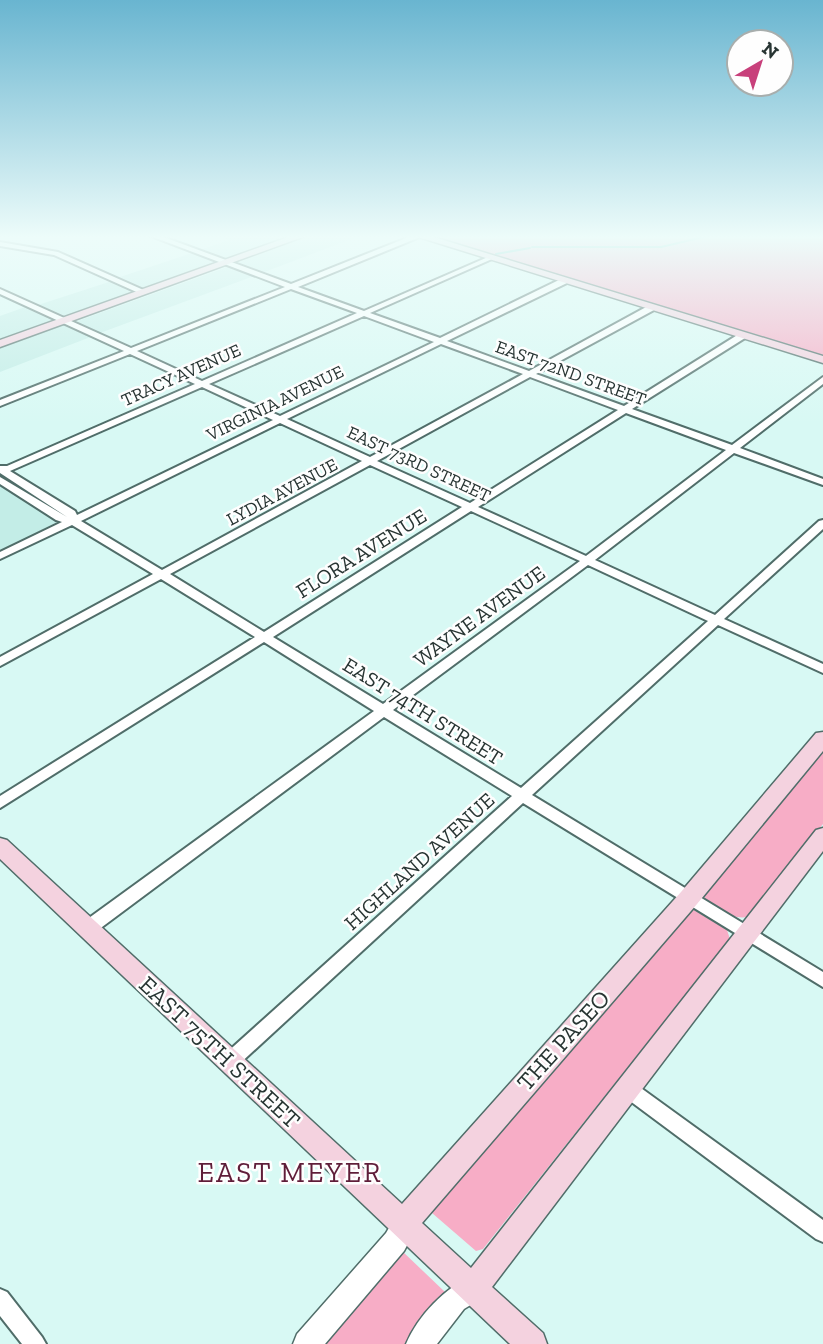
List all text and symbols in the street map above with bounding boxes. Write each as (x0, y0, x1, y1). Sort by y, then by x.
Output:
north arrow (725, 28, 795, 98)
text: N (758, 37, 783, 64)
street label: EAST 72ND STREET (493, 336, 649, 410)
street label: TRACY AVENUE (118, 339, 244, 411)
street label: VIRGINIA AVENUE (202, 360, 347, 446)
street label: EAST 73RD STREET (344, 421, 494, 507)
street label: LYDIA AVENUE (223, 454, 341, 530)
street label: FLORA AVENUE (291, 503, 431, 603)
street label: WAYNE AVENUE (408, 560, 550, 672)
street label: EAST 74TH STREET (339, 652, 507, 770)
street label: HIGHLAND AVENUE (339, 787, 499, 935)
street label: EAST 75TH STREET (133, 970, 307, 1134)
street label: THE PASEO (510, 984, 616, 1096)
district label: EAST MEYER (198, 1156, 382, 1189)

